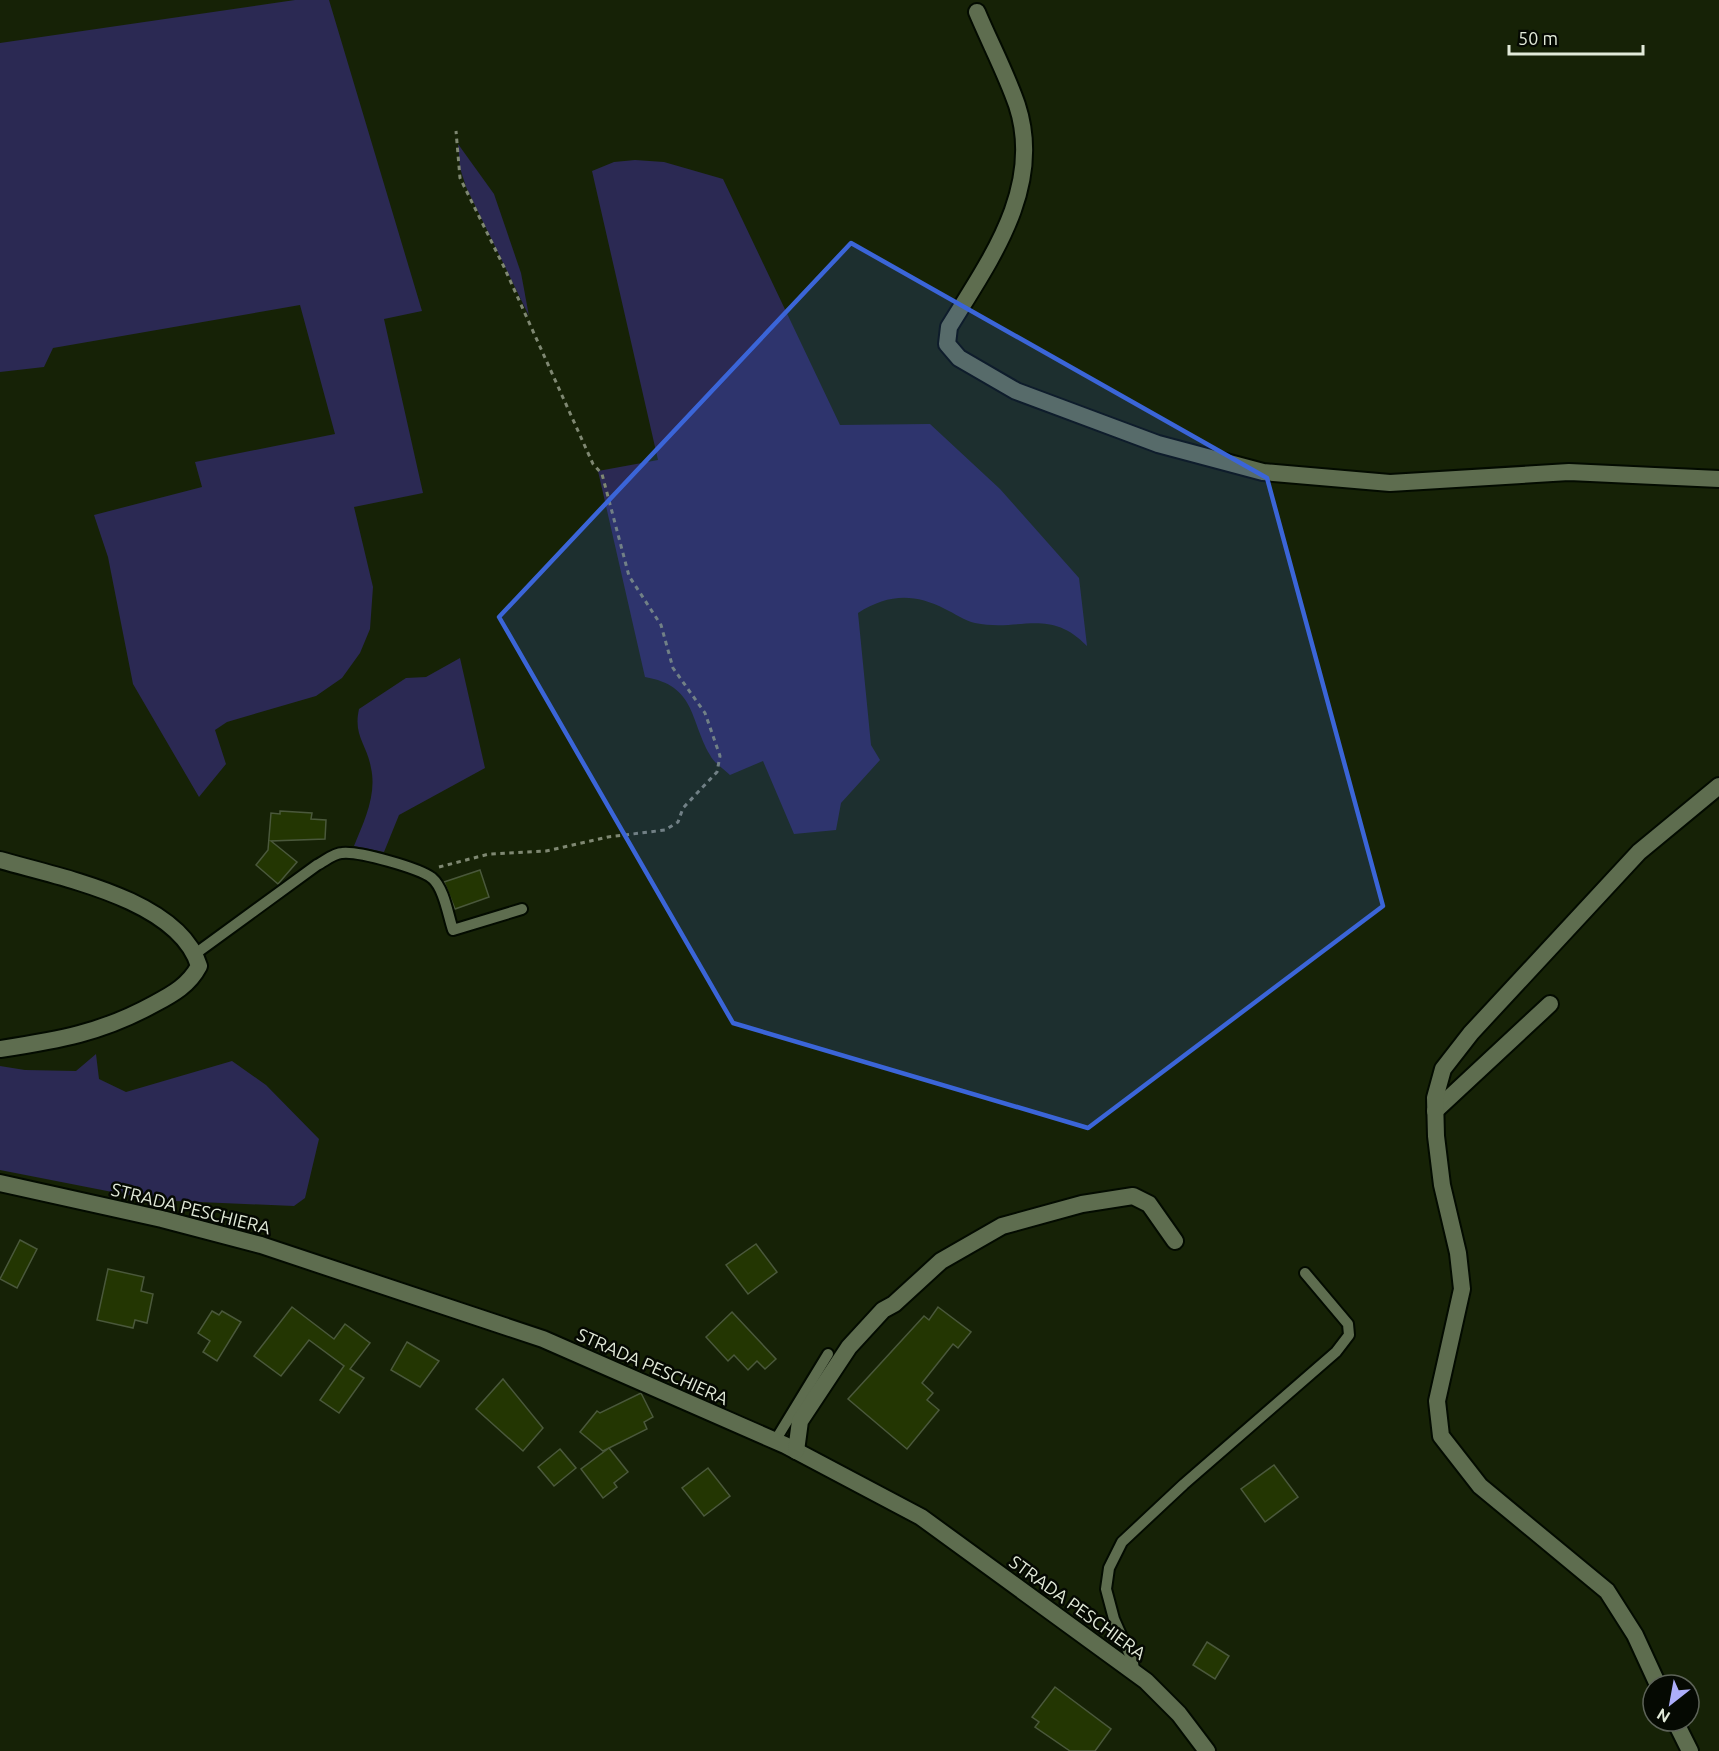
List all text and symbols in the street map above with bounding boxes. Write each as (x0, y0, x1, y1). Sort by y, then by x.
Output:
scale bar (1509, 18, 1642, 56)
text: 50 m (1518, 28, 1558, 48)
street label: STRADA PESCHIERA (109, 1179, 273, 1238)
street label: STRADA PESCHIERA (574, 1324, 732, 1408)
street label: STRADA PESCHIERA (1006, 1551, 1150, 1663)
north arrow (1641, 1673, 1701, 1733)
text: N (1654, 1705, 1673, 1727)

